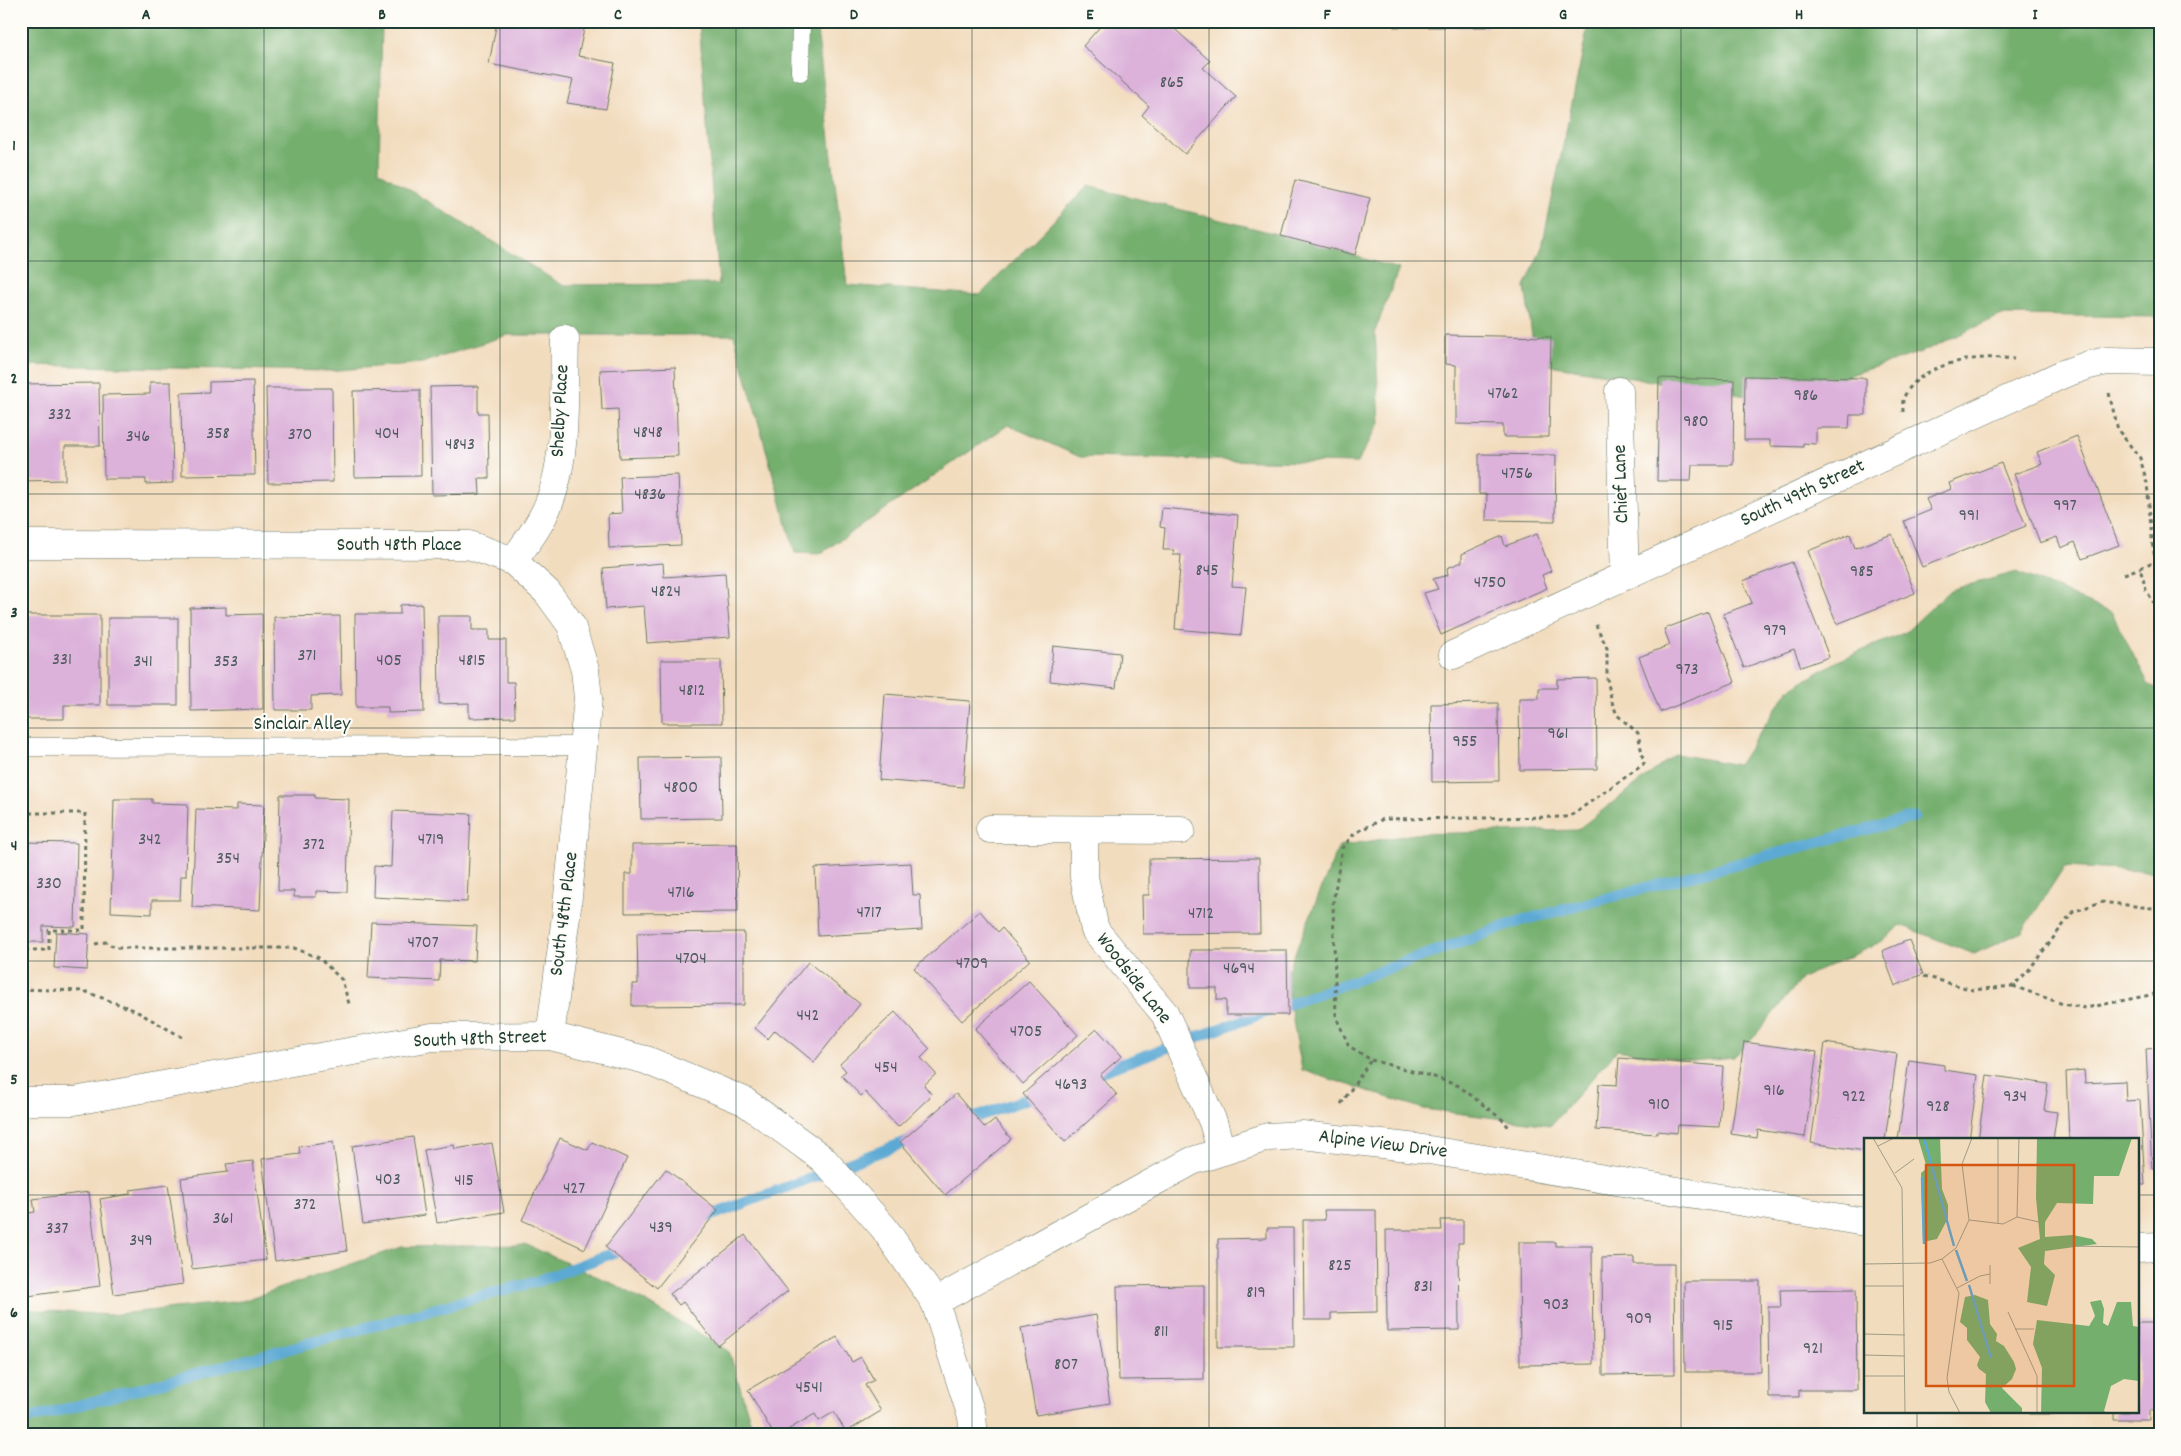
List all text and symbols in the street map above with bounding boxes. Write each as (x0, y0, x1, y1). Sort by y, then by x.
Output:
text: A (142, 4, 151, 27)
text: B (378, 4, 386, 27)
text: C (614, 4, 622, 27)
text: D (850, 4, 859, 27)
text: E (1086, 4, 1094, 27)
text: F (1323, 4, 1331, 27)
text: G (1559, 4, 1567, 27)
text: H (1795, 4, 1803, 27)
text: I (2033, 4, 2039, 27)
house number: 865 (1160, 71, 1184, 96)
text: 1 (12, 135, 16, 158)
street label: Shelby Place (545, 364, 577, 458)
text: 2 (11, 368, 18, 391)
house number: 4762 (1487, 382, 1519, 407)
house number: 986 (1794, 384, 1818, 409)
house number: 332 (48, 403, 72, 428)
house number: 980 (1683, 410, 1709, 435)
house number: 4848 (633, 421, 663, 446)
house number: 358 (206, 422, 230, 447)
house number: 404 (375, 422, 399, 447)
house number: 370 (288, 423, 312, 448)
house number: 346 (126, 425, 150, 450)
house number: 4843 (445, 433, 475, 458)
street label: Chief Lane (1607, 444, 1637, 524)
street label: South 49th Street (1736, 453, 1870, 535)
house number: 4756 (1501, 462, 1533, 487)
house number: 4836 (634, 483, 666, 508)
house number: 997 (2053, 494, 2077, 519)
house number: 991 (1959, 504, 1979, 529)
street label: South 48th Place (337, 532, 462, 560)
house number: 845 (1195, 559, 1219, 584)
house number: 985 (1850, 560, 1874, 585)
house number: 4750 (1474, 571, 1506, 596)
house number: 4824 (651, 580, 681, 605)
text: 3 (10, 602, 18, 625)
house number: 979 (1763, 619, 1787, 644)
house number: 371 (298, 644, 316, 669)
house number: 331 (52, 648, 72, 673)
house number: 405 (376, 649, 402, 674)
house number: 4815 (459, 649, 485, 674)
house number: 341 (133, 650, 153, 675)
house number: 353 (214, 650, 238, 675)
house number: 973 (1675, 658, 1699, 683)
house number: 4812 (679, 679, 705, 704)
street label: Sinclair Alley (254, 711, 351, 739)
house number: 961 (1547, 722, 1569, 747)
house number: 955 (1453, 730, 1477, 755)
house number: 4800 (664, 776, 698, 801)
house number: 342 (138, 828, 162, 853)
house number: 4719 (418, 828, 444, 853)
house number: 372 (303, 833, 325, 858)
text: 4 (11, 835, 17, 858)
house number: 354 (216, 847, 240, 872)
street label: South 48th Place (543, 850, 587, 978)
house number: 330 (36, 872, 62, 897)
house number: 4716 (667, 881, 695, 906)
house number: 4717 (856, 901, 882, 926)
house number: 4712 (1188, 902, 1214, 927)
street label: Woodside Lane (1088, 927, 1178, 1031)
house number: 4707 (407, 931, 439, 956)
house number: 4704 (675, 947, 707, 972)
house number: 4709 (956, 952, 988, 977)
house number: 4694 (1223, 957, 1255, 982)
house number: 442 (797, 1004, 819, 1029)
house number: 4705 (1010, 1020, 1042, 1045)
street label: South 48th Street (413, 1024, 547, 1056)
house number: 454 (874, 1056, 898, 1081)
text: 5 (10, 1069, 18, 1092)
house number: 4693 (1055, 1073, 1087, 1098)
house number: 916 (1763, 1079, 1785, 1104)
house number: 922 (1842, 1085, 1866, 1110)
house number: 934 (2003, 1085, 2027, 1110)
house number: 910 (1648, 1093, 1670, 1118)
house number: 928 (1926, 1095, 1950, 1120)
street label: Alpine View Drive (1317, 1123, 1449, 1167)
inset map (1864, 1138, 2138, 1414)
house number: 403 (375, 1168, 401, 1193)
house number: 415 (454, 1169, 474, 1194)
house number: 427 (563, 1177, 585, 1202)
house number: 372 (294, 1193, 316, 1218)
house number: 361 (213, 1207, 233, 1232)
house number: 439 (649, 1216, 673, 1241)
house number: 337 (46, 1217, 69, 1242)
house number: 349 (129, 1229, 153, 1254)
house number: 825 (1328, 1254, 1352, 1279)
house number: 831 (1413, 1275, 1433, 1300)
house number: 819 (1246, 1281, 1266, 1306)
house number: 903 (1543, 1293, 1569, 1318)
text: 6 (10, 1302, 18, 1325)
house number: 909 (1626, 1307, 1652, 1332)
house number: 915 (1713, 1314, 1733, 1339)
house number: 811 (1153, 1320, 1169, 1345)
house number: 921 (1803, 1337, 1823, 1362)
house number: 807 (1054, 1353, 1078, 1378)
house number: 4541 (795, 1376, 823, 1401)

